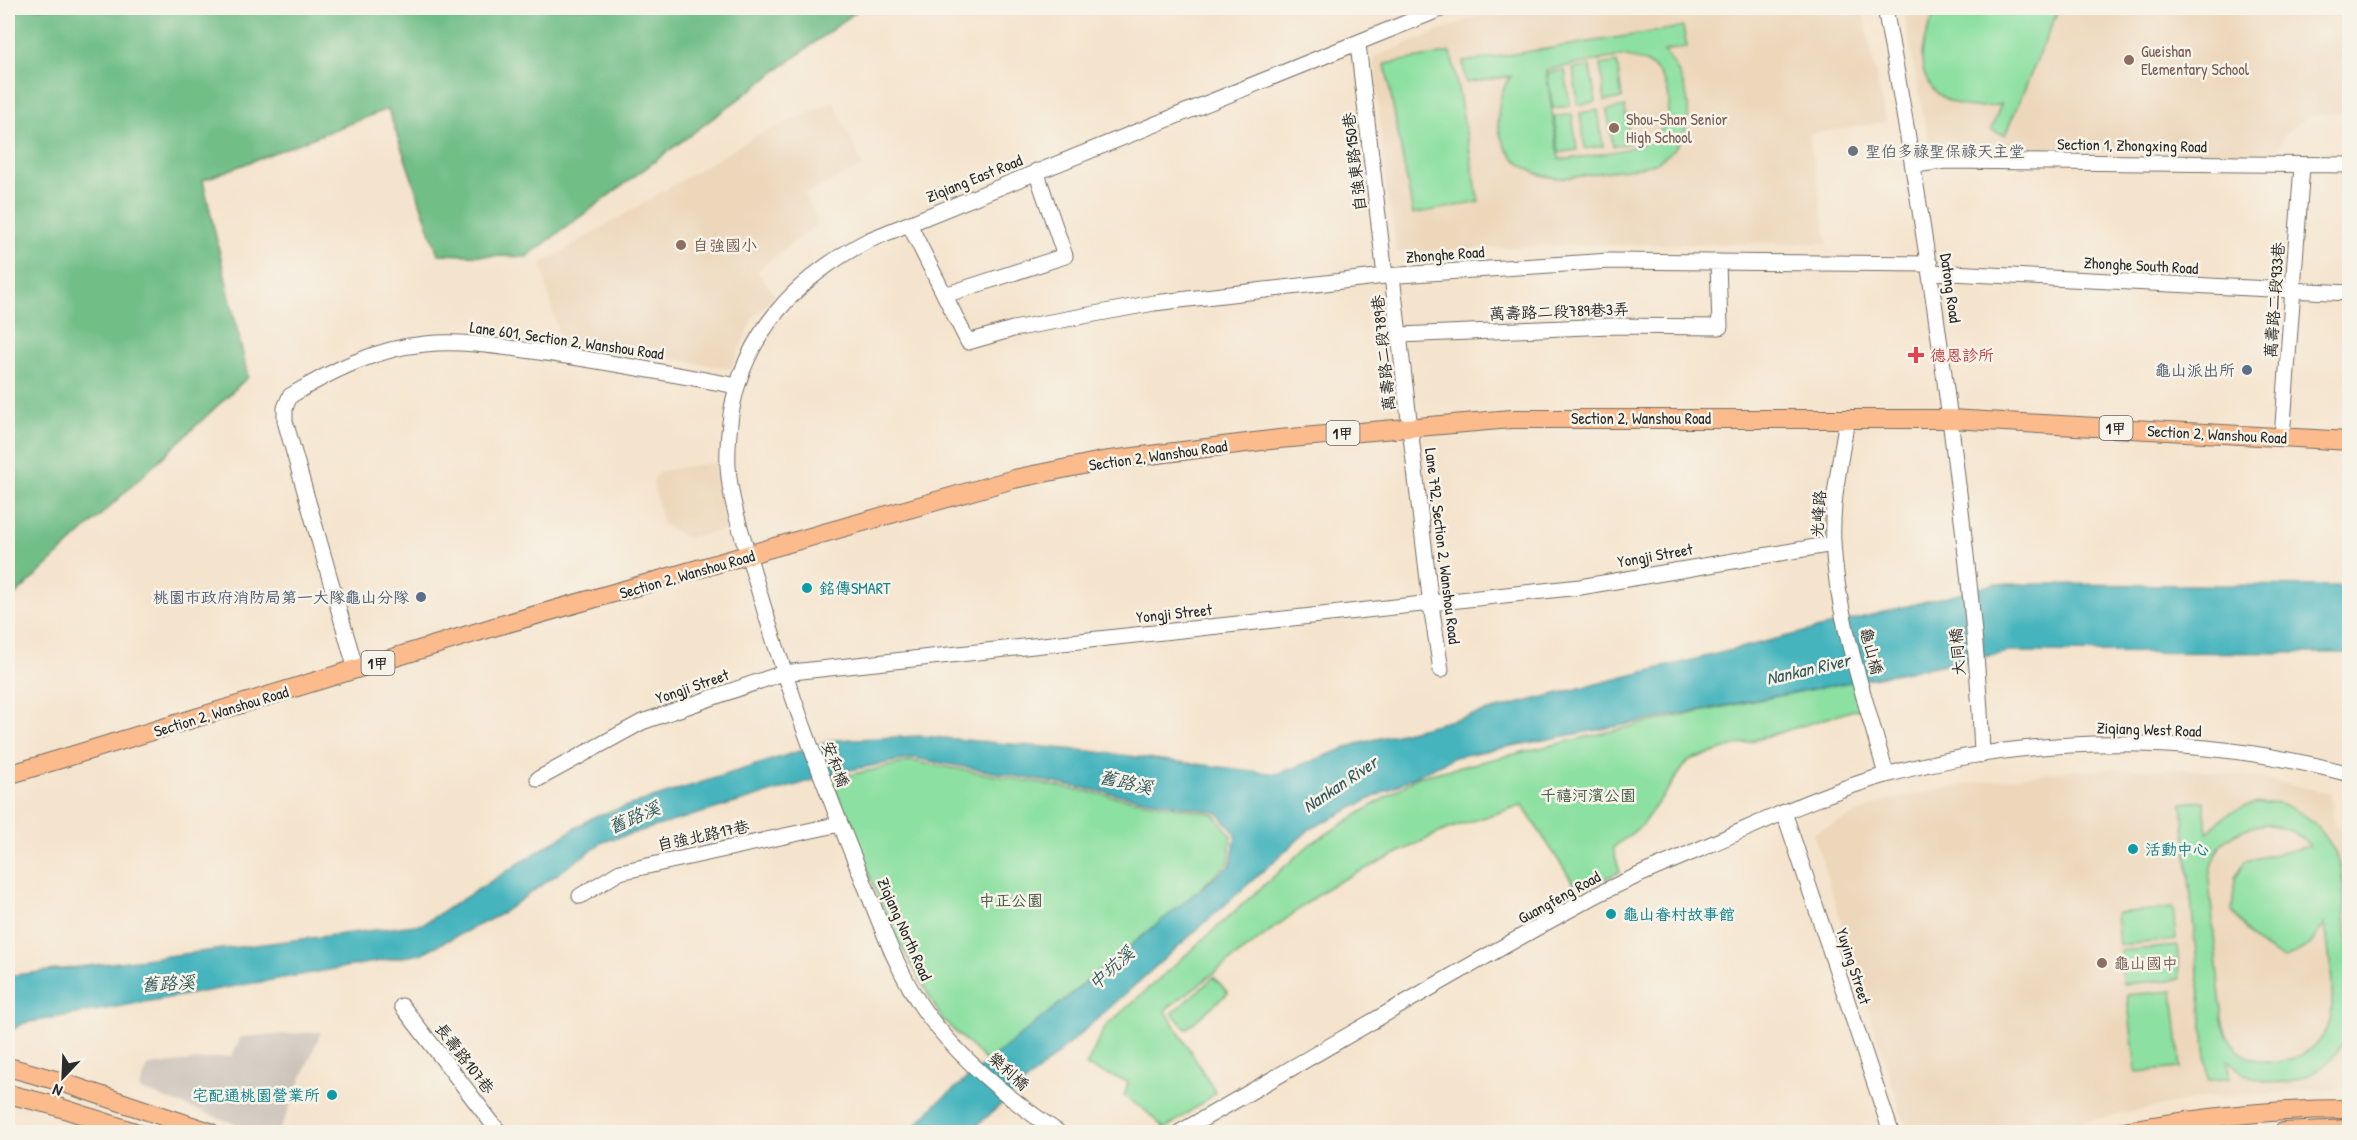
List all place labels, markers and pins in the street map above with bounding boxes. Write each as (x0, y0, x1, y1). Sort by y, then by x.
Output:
place label: Gueishan Elementary School (2141, 40, 2250, 80)
marker: Gueishan Elementary School (2122, 53, 2136, 67)
place label: Shou-Shan Senior High School (1626, 108, 1728, 148)
marker: Shou-Shan Senior High School (1607, 121, 1621, 135)
place label: 聖伯多祿聖保祿天主堂 (1865, 140, 2025, 162)
marker: 聖伯多祿聖保祿天主堂 (1846, 144, 1860, 158)
place label: 自強國小 (693, 234, 757, 256)
marker: 自強國小 (674, 238, 688, 252)
place label: 德恩診所 (1930, 344, 1994, 366)
marker: 德恩診所 (1907, 346, 1925, 364)
place label: 龜山派出所 (2155, 359, 2235, 381)
marker: 龜山派出所 (2240, 363, 2254, 377)
place label: 銘傳SMART (819, 577, 891, 599)
marker: 銘傳SMART (800, 581, 814, 595)
place label: 桃園市政府消防局第一大隊龜山分隊 (153, 586, 409, 608)
marker: 桃園市政府消防局第一大隊龜山分隊 (414, 590, 428, 604)
place label: 活動中心 (2145, 838, 2209, 860)
marker: 活動中心 (2126, 842, 2140, 856)
place label: 龜山眷村故事館 (1623, 903, 1735, 925)
marker: 龜山眷村故事館 (1604, 907, 1618, 921)
place label: 龜山國中 (2114, 952, 2178, 974)
marker: 龜山國中 (2095, 956, 2109, 970)
place label: 宅配通桃園營業所 (192, 1084, 320, 1106)
marker: 宅配通桃園營業所 (325, 1088, 339, 1102)

